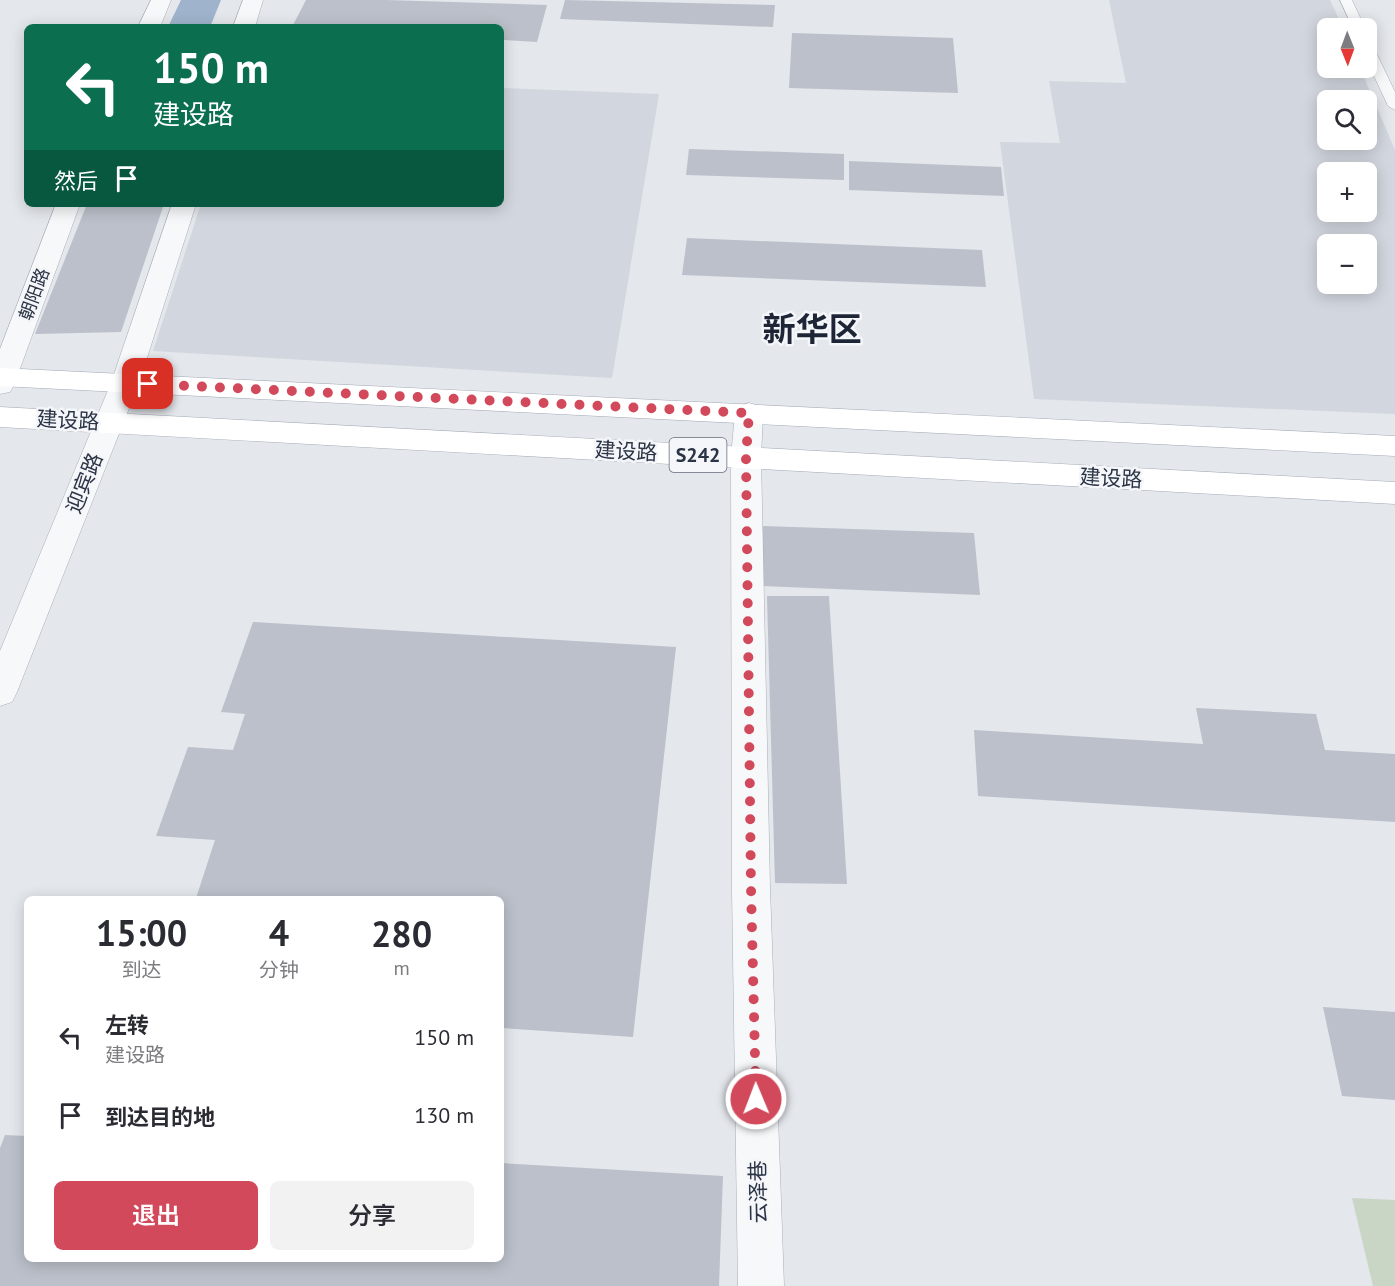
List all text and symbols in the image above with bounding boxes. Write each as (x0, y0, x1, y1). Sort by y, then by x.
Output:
north arrow (1317, 18, 1377, 78)
map controls (1317, 18, 1377, 294)
text: 150 m (153, 40, 269, 95)
icon: left (54, 48, 132, 126)
button: search (1317, 90, 1377, 150)
text: 建设路 (153, 97, 234, 131)
icon: arrive (110, 162, 143, 195)
button: + (1317, 162, 1377, 222)
text: 然后 (54, 167, 98, 195)
button: − (1317, 234, 1377, 294)
street label: 朝阳路 (14, 265, 54, 323)
district label: 新华区 (763, 307, 862, 350)
pin (122, 358, 173, 409)
icon: arrive (131, 367, 164, 400)
street label: 建设路 (36, 405, 100, 435)
street label: 建设路 (594, 436, 658, 466)
road number: S242 (670, 438, 726, 472)
street label: 迎宾路 (60, 449, 108, 517)
street label: 建设路 (1079, 463, 1143, 493)
text: 15:00 (96, 909, 187, 956)
text: 4 (269, 909, 289, 956)
text: 280 (371, 910, 432, 957)
text: m (393, 955, 410, 981)
text: 到达 (122, 957, 162, 983)
text: 分钟 (259, 957, 299, 983)
text: 左转 (105, 1011, 149, 1039)
icon: left (54, 1021, 87, 1054)
text: 150 m (414, 1023, 474, 1051)
text: 建设路 (105, 1042, 165, 1068)
position arrow (724, 1067, 788, 1131)
icon: arrive (54, 1099, 87, 1132)
text: 130 m (414, 1101, 474, 1129)
text: 到达目的地 (105, 1103, 215, 1131)
street label: 云泽巷 (744, 1160, 772, 1224)
button: 退出 (54, 1181, 258, 1250)
button: 分享 (270, 1181, 474, 1250)

